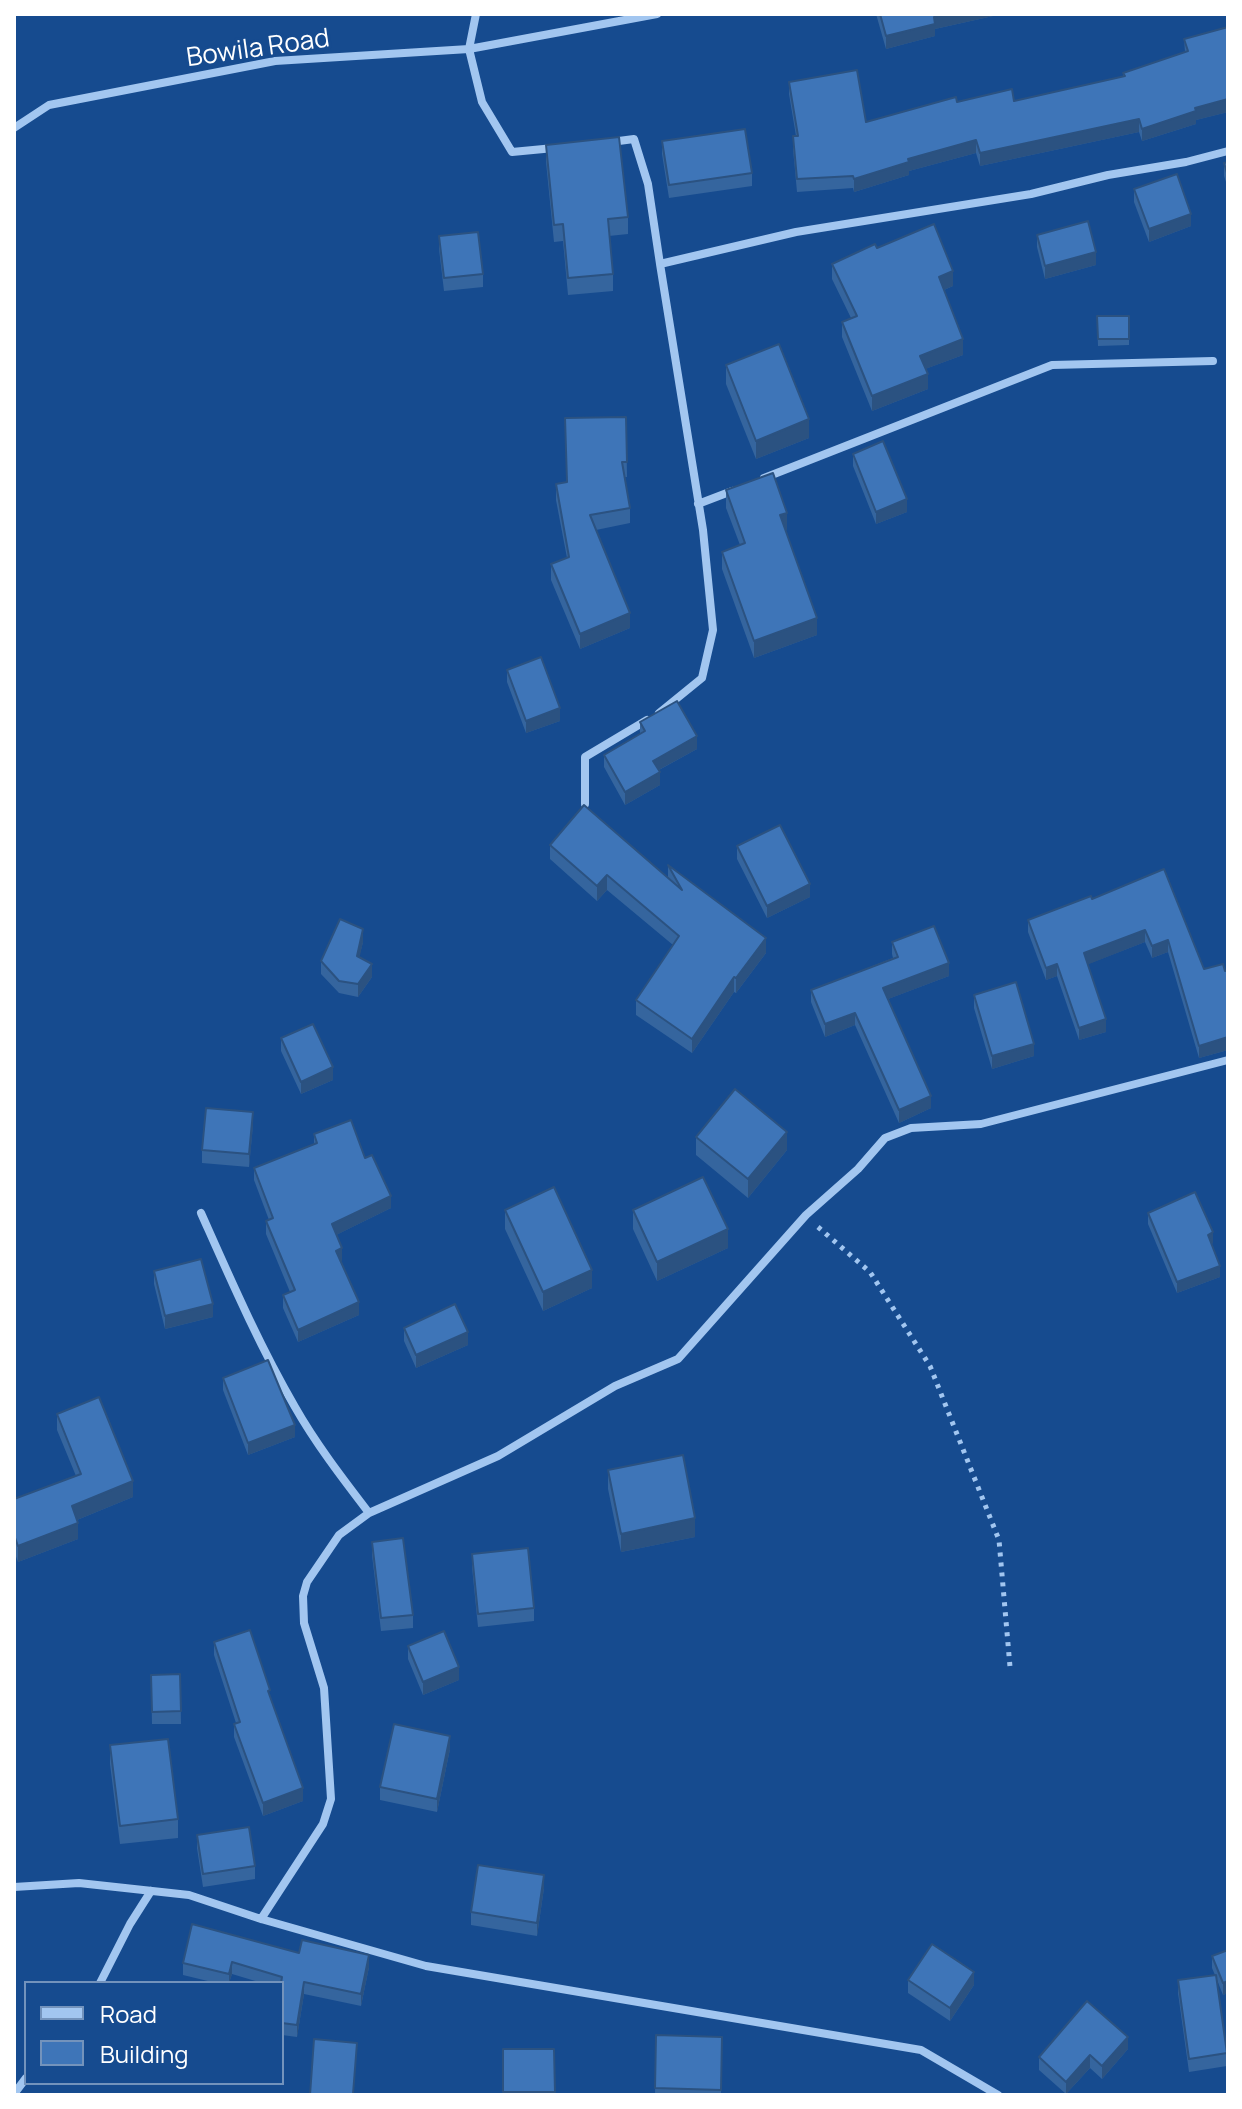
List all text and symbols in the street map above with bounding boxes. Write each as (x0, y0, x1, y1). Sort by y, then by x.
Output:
street label: Bowila Road (184, 24, 332, 74)
legend (24, 1981, 284, 2085)
text: Road (100, 1997, 157, 2030)
text: Building (100, 2037, 188, 2070)

